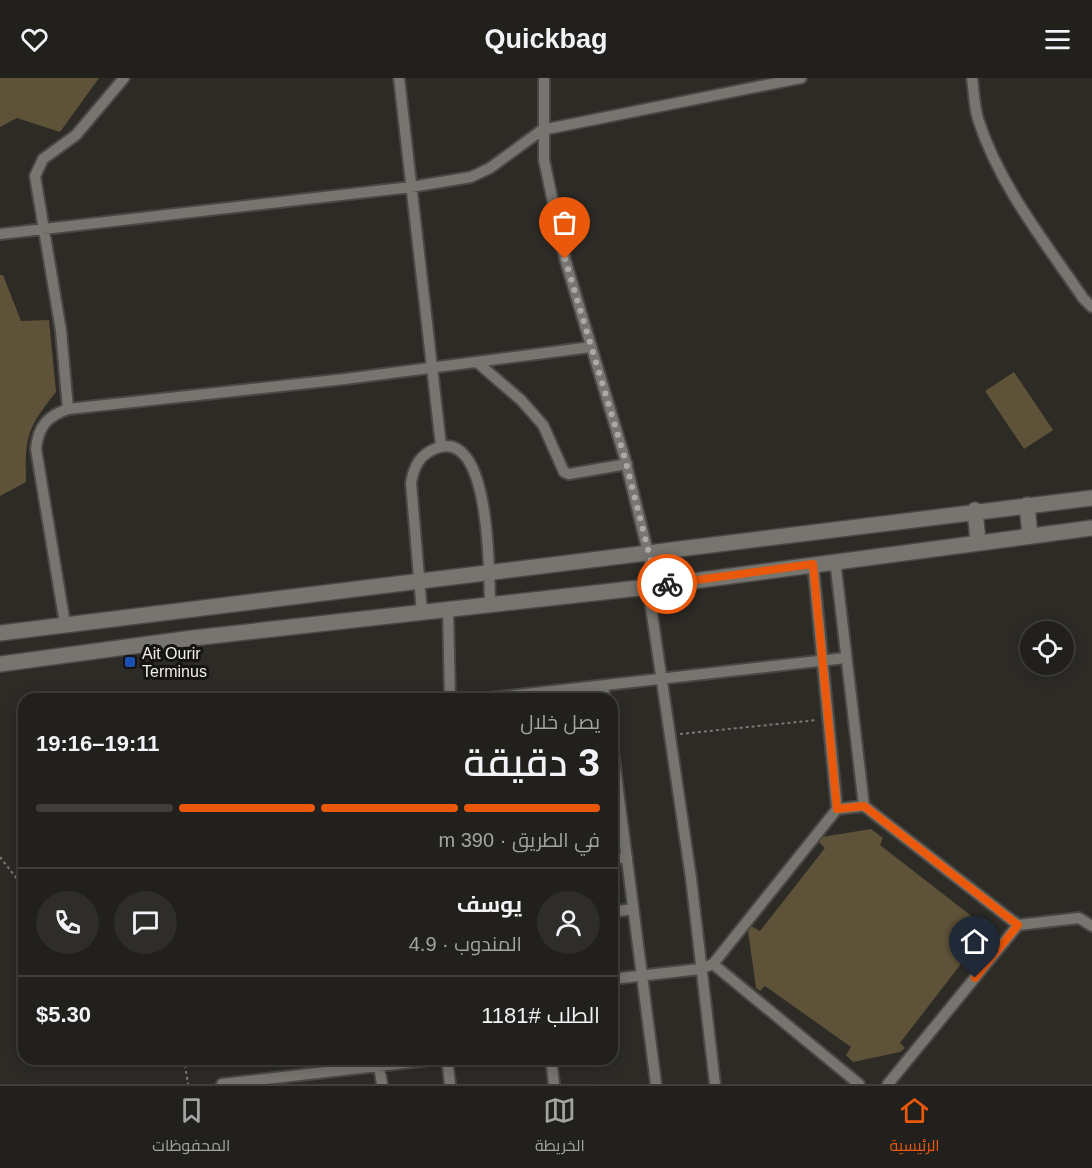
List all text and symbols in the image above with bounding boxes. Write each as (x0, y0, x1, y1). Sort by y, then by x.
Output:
icon: heart (18, 23, 51, 56)
icon: menu (1041, 23, 1074, 56)
text: Quickbag (484, 24, 608, 54)
pin (539, 197, 590, 259)
icon: bag (548, 206, 581, 239)
courier (637, 554, 697, 614)
icon: bike (651, 568, 684, 601)
map controls (1020, 621, 1074, 675)
button: locate (1020, 621, 1074, 675)
place label: Ait Ourir Terminus (142, 645, 207, 680)
marker: Ait Ourir Terminus (123, 655, 137, 669)
text: يصل خلال (520, 711, 600, 733)
text: 19:11–19:16 (36, 731, 160, 756)
text: 3 دقيقة (464, 741, 600, 784)
text: في الطريق · 390 m (439, 829, 600, 851)
button: phone (36, 891, 99, 954)
button: chat (114, 891, 177, 954)
button: person (537, 891, 600, 954)
text: يوسف (457, 892, 522, 917)
pin (949, 916, 1000, 978)
icon: home (958, 925, 991, 958)
text: المندوب · 4.9 (409, 933, 522, 955)
text: $5.30 (36, 1002, 91, 1027)
text: الطلب #1181 (481, 1003, 600, 1028)
tab: المحفوظات (152, 1094, 230, 1160)
tab: الخريطة (535, 1094, 585, 1160)
tab: الرئيسية (889, 1094, 940, 1160)

